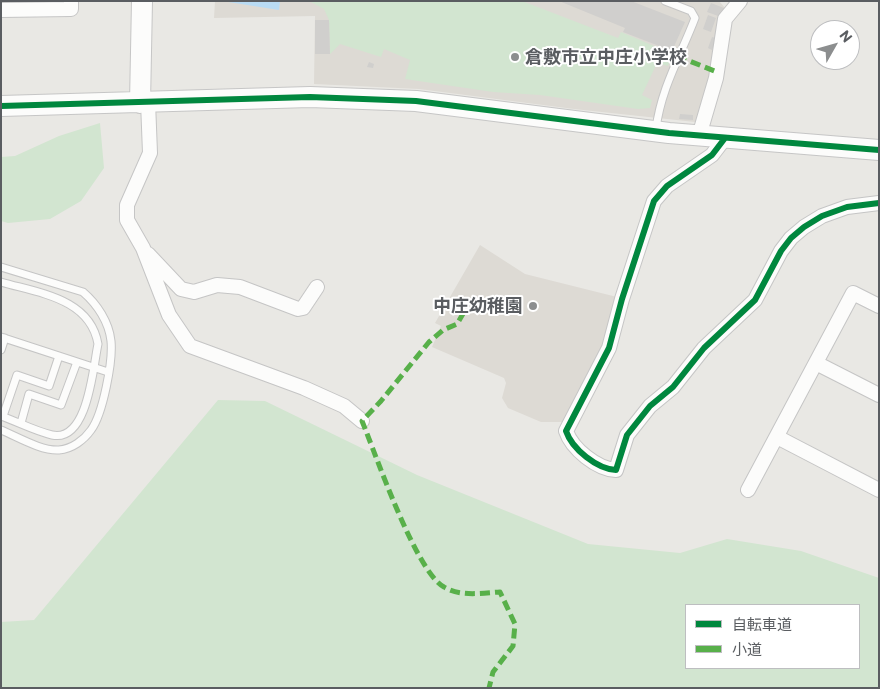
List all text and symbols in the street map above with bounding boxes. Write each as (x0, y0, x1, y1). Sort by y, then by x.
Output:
north arrow (810, 20, 860, 70)
text: N (836, 27, 856, 45)
place label: 倉敷市立中庄小学校 (525, 46, 687, 68)
marker: 倉敷市立中庄小学校 (509, 51, 521, 63)
place label: 中庄幼稚園 (433, 295, 523, 317)
marker: 中庄幼稚園 (527, 300, 539, 312)
legend (685, 604, 860, 669)
text: 自転車道 (732, 615, 792, 633)
text: 小道 (732, 640, 762, 658)

